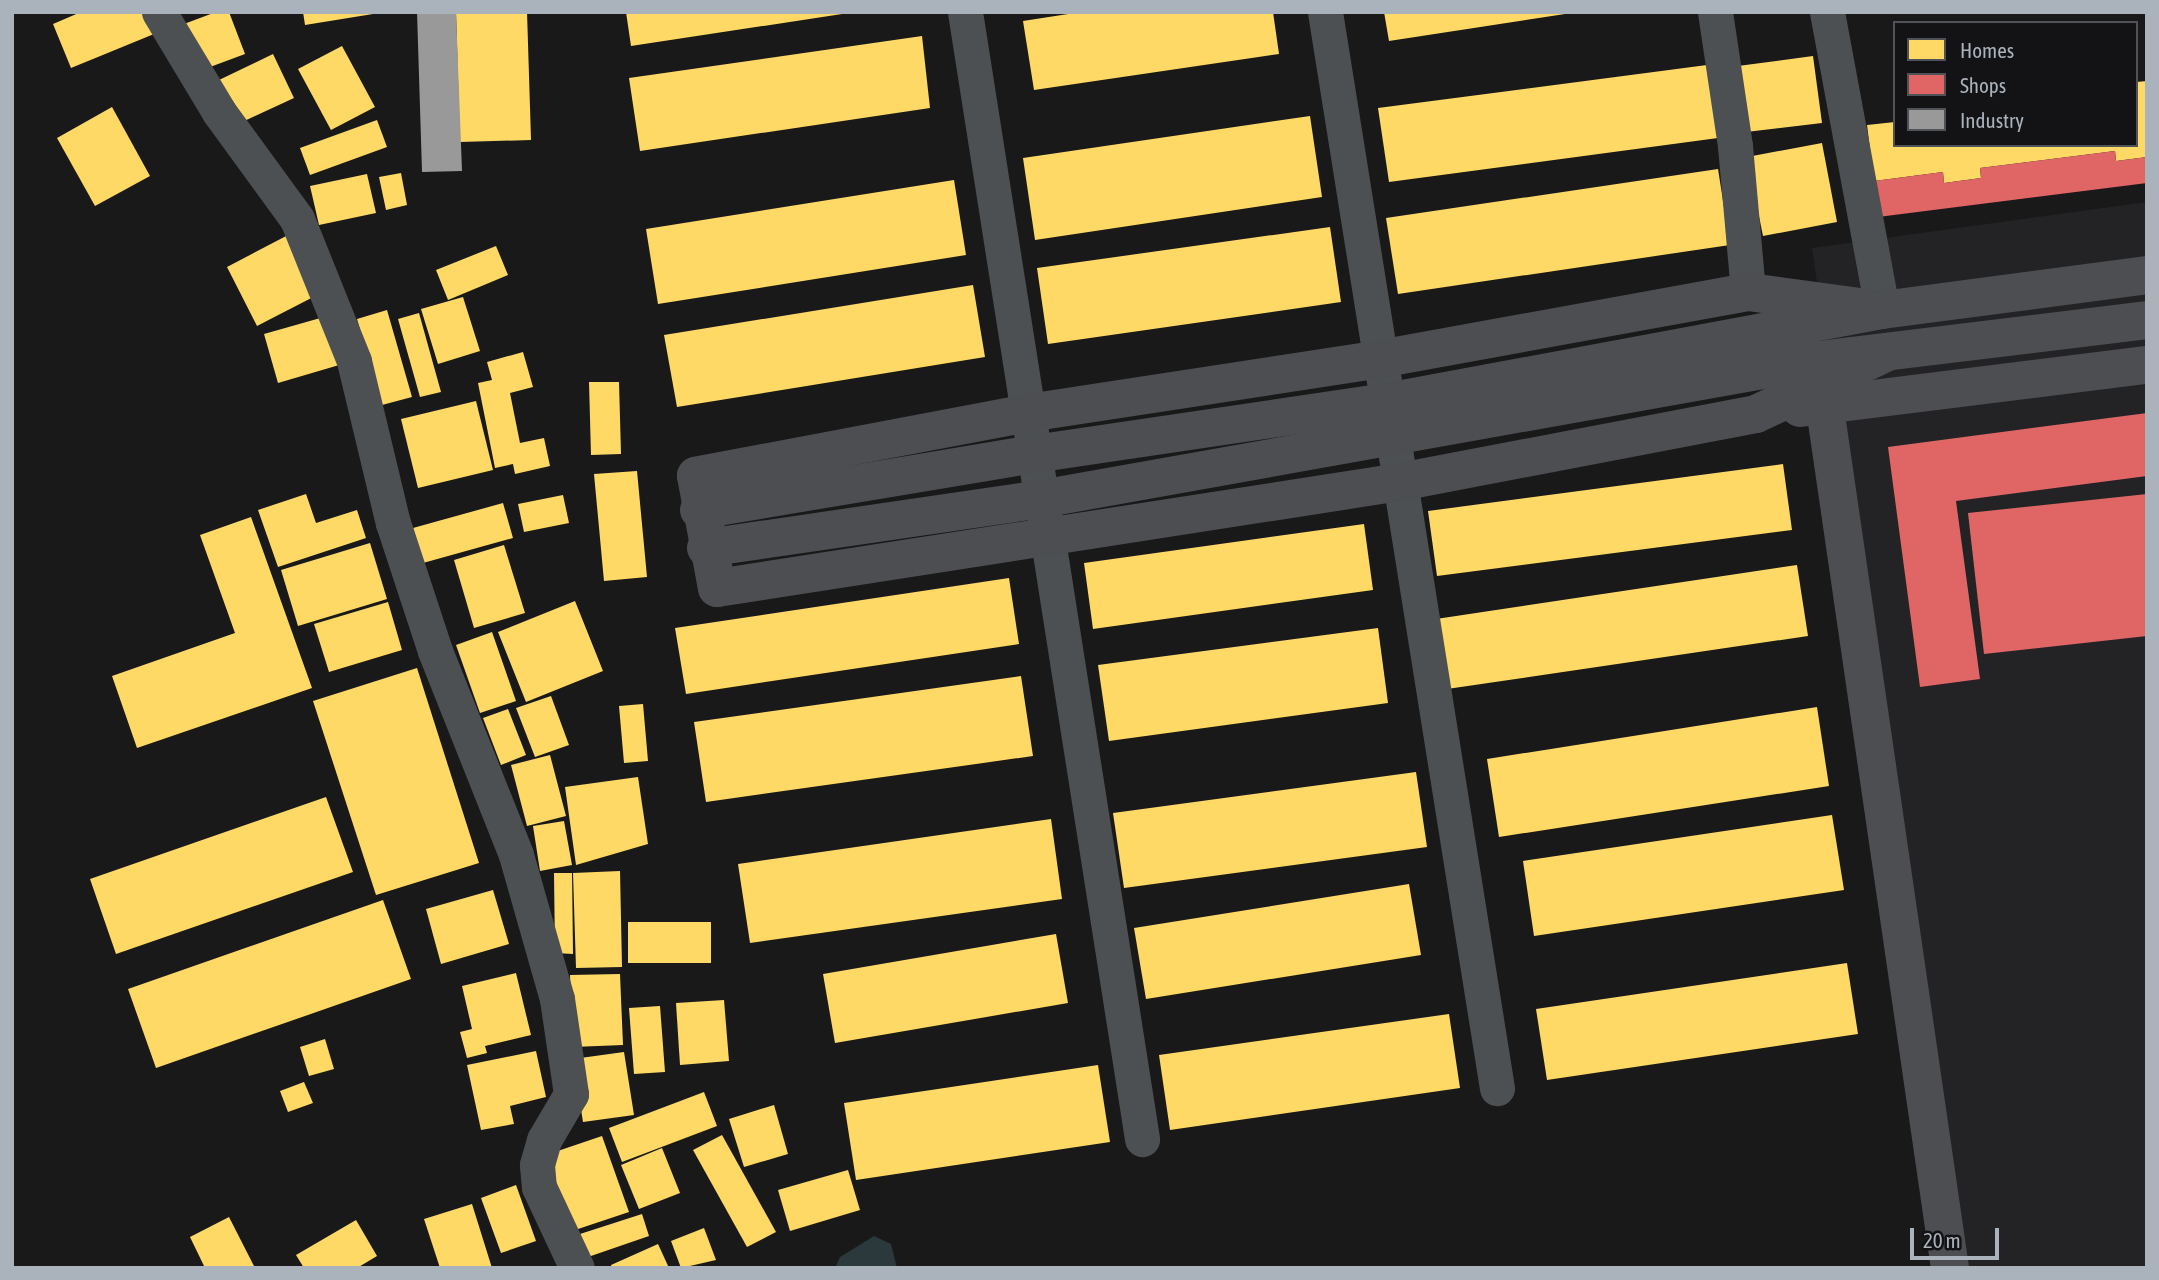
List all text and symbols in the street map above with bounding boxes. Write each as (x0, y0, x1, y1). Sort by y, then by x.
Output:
legend (1893, 21, 2138, 147)
text: Homes (1960, 38, 2014, 62)
text: Shops (1960, 73, 2006, 97)
text: Industry (1960, 108, 2024, 132)
scale bar (1914, 1214, 2003, 1258)
text: 20 m (1923, 1228, 1961, 1252)

